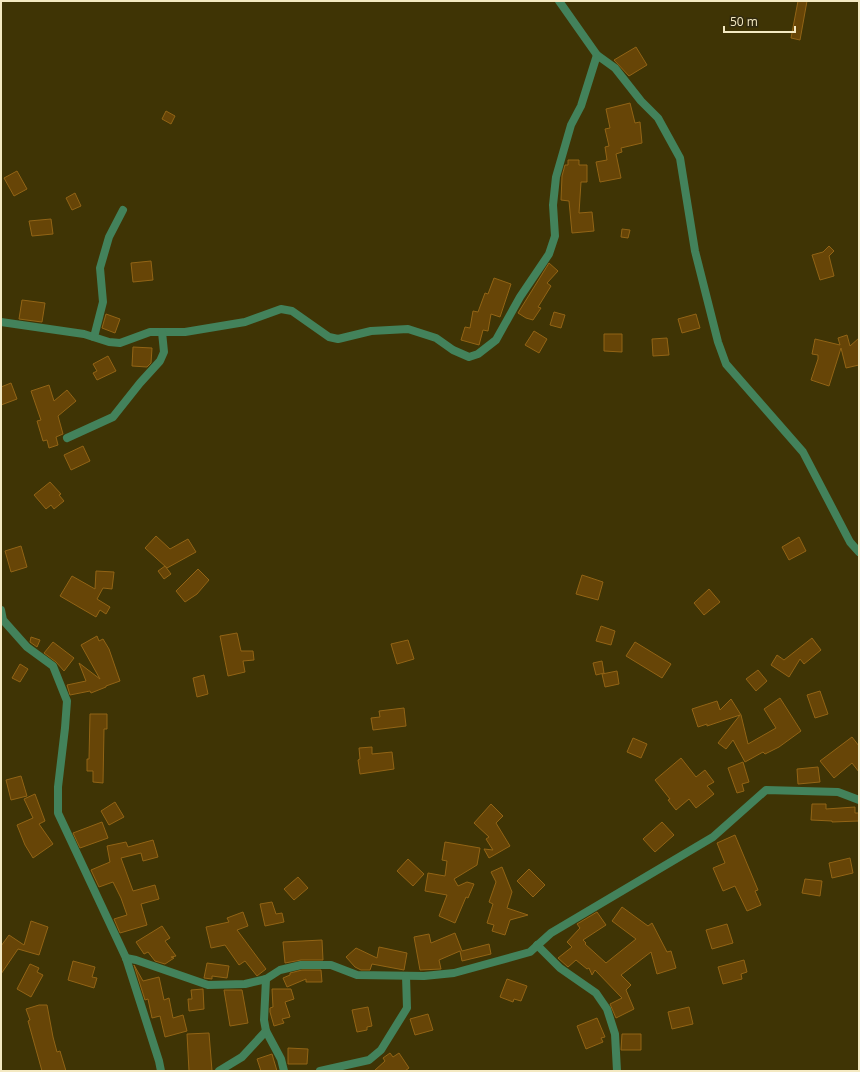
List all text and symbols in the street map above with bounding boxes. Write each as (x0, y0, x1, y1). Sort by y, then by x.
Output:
scale bar (724, 8, 795, 34)
text: 50 m (730, 13, 758, 30)

